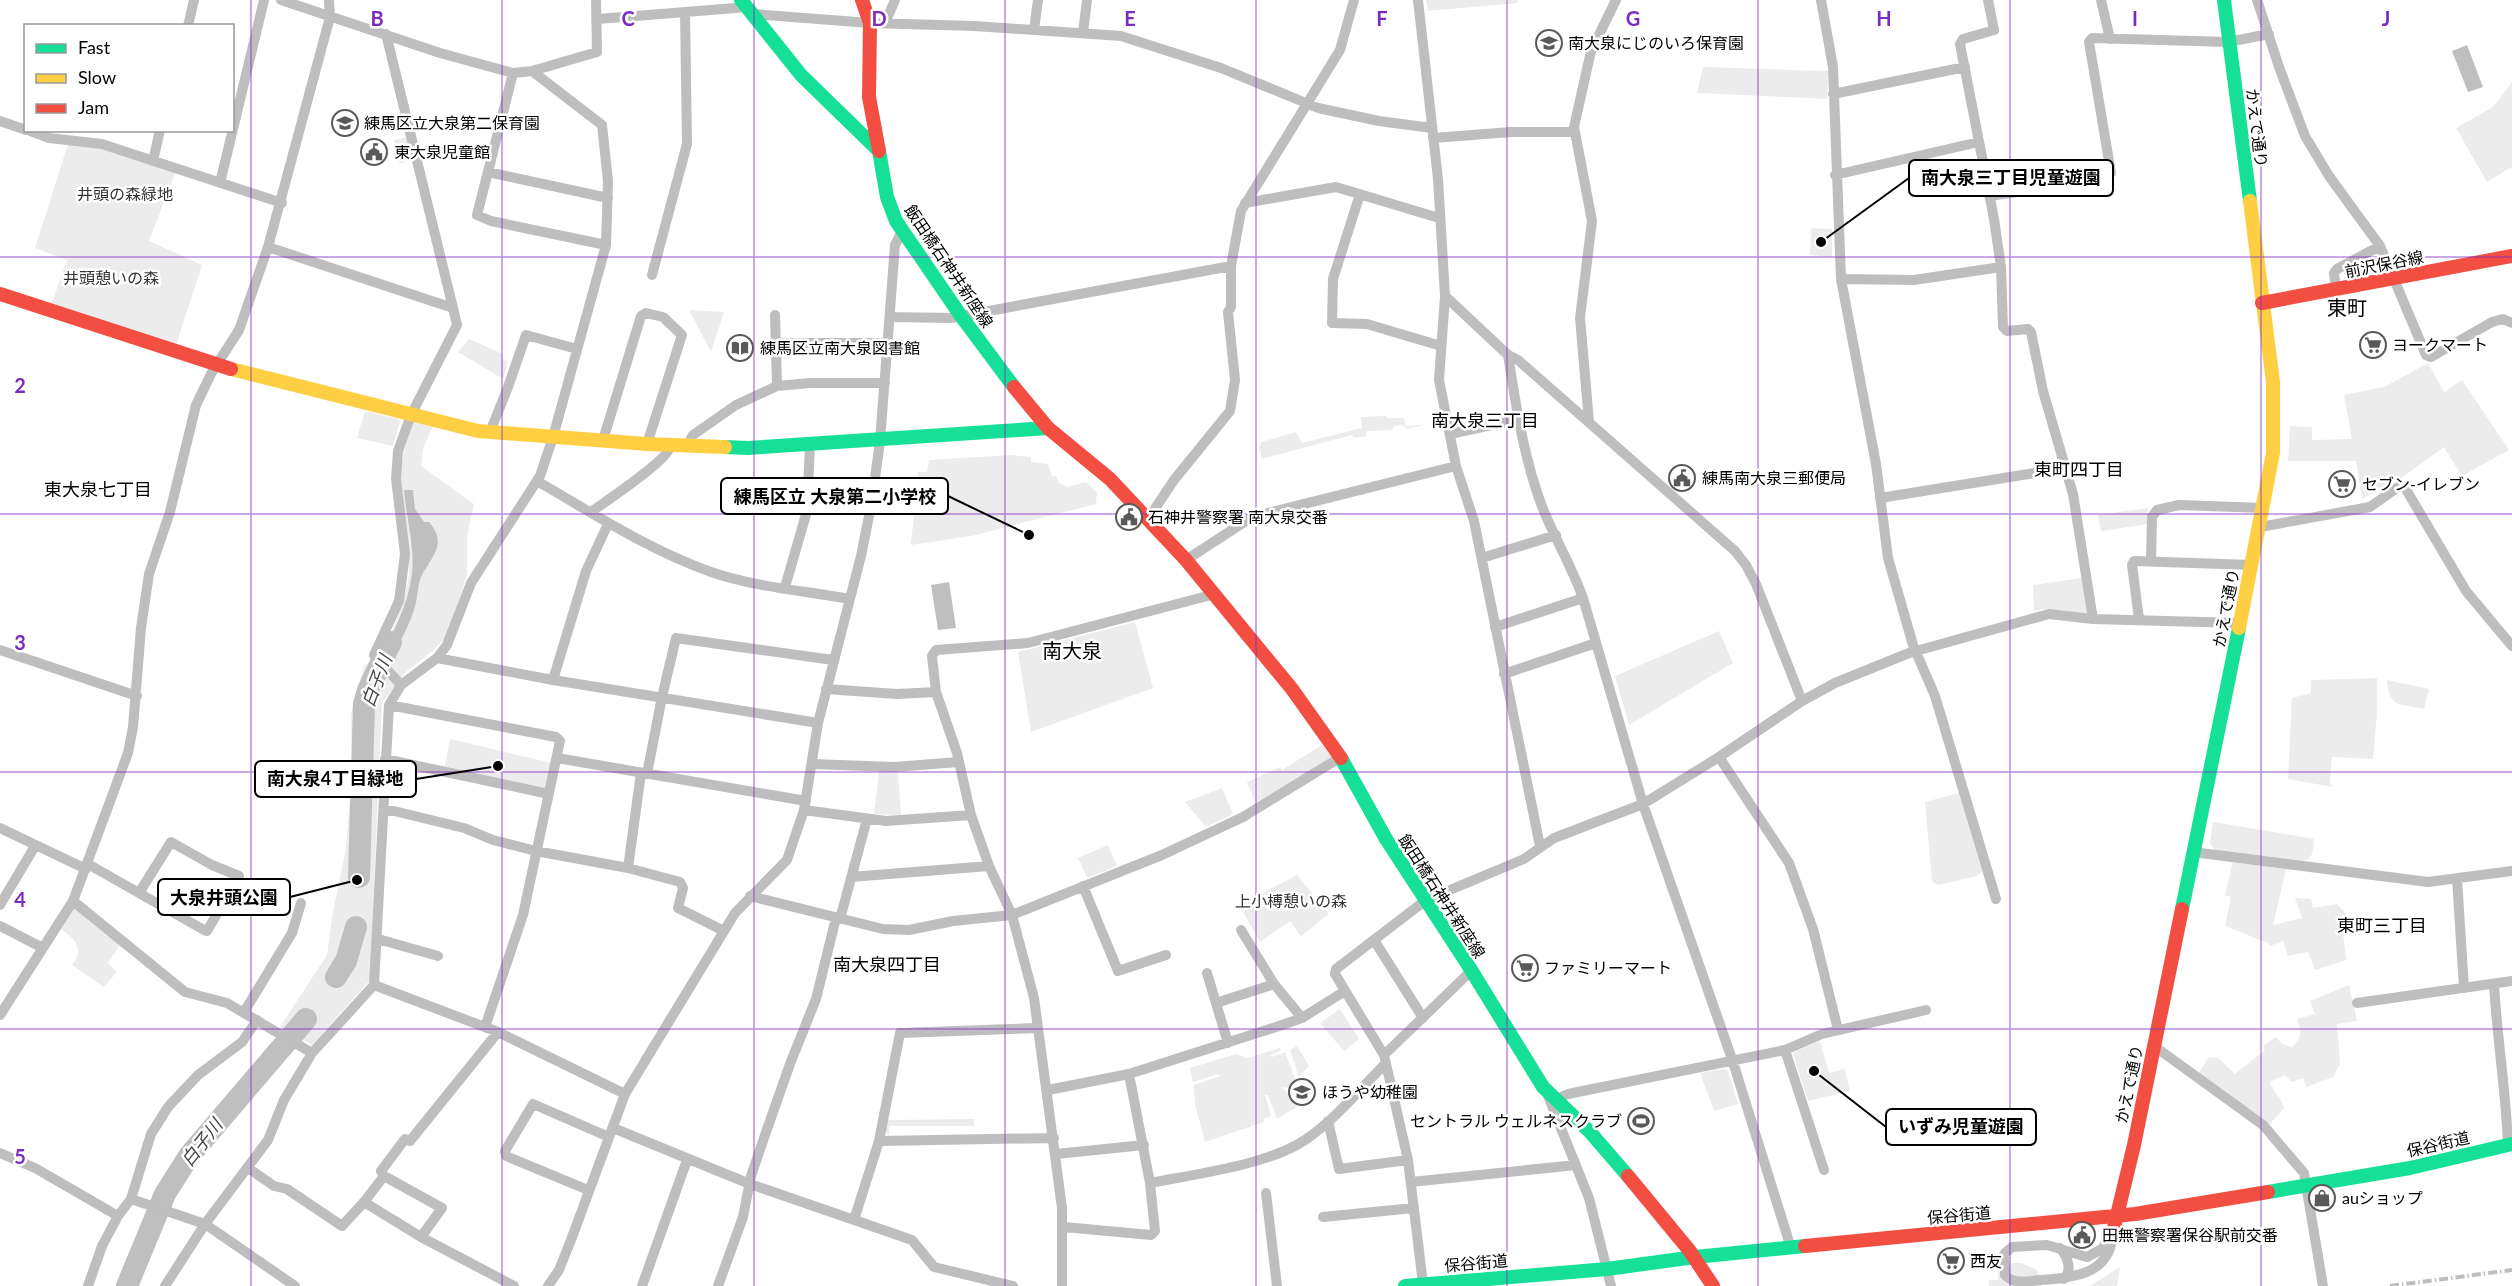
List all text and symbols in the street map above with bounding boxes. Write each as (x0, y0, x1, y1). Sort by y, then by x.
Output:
text: B (370, 6, 384, 30)
text: C (621, 6, 635, 30)
text: D (871, 6, 887, 30)
text: E (1124, 6, 1136, 30)
text: F (1376, 6, 1388, 30)
text: G (1626, 6, 1640, 30)
text: H (1876, 6, 1892, 30)
text: I (2132, 6, 2138, 30)
text: J (2382, 6, 2390, 30)
legend (24, 24, 234, 132)
school or university icon: 南大泉にじのいろ保育園 (1534, 28, 1564, 58)
place label: 南大泉にじのいろ保育園 (1568, 33, 1744, 52)
text: Fast (78, 36, 111, 58)
text: Slow (78, 66, 116, 88)
street label: かえで通り (2243, 87, 2272, 169)
text: Jam (78, 96, 109, 118)
school or university icon: 練馬区立大泉第二保育園 (330, 108, 360, 138)
place label: 練馬区立大泉第二保育園 (364, 113, 540, 132)
public building icon: 東大泉児童館 (359, 137, 389, 167)
place label: 東大泉児童館 (394, 142, 490, 161)
callout: 南大泉三丁目児童遊園 (1909, 160, 2113, 196)
text: 南大泉三丁目児童遊園 (1921, 166, 2101, 188)
park label: 井頭の森緑地 (77, 184, 173, 203)
street label: 飯田橋石神井新座線 (901, 201, 998, 331)
street label: 前沢保谷線 (2343, 247, 2425, 280)
park label: 井頭憩いの森 (63, 268, 159, 287)
district label: 東町 (2327, 295, 2367, 319)
supermarket icon: ヨークマート (2358, 330, 2388, 360)
library icon: 練馬区立南大泉図書館 (725, 333, 755, 363)
place label: ヨークマート (2392, 335, 2488, 354)
place label: 練馬区立南大泉図書館 (760, 338, 920, 357)
text: 2 (14, 373, 26, 397)
district label: 南大泉三丁目 (1431, 409, 1539, 431)
district label: 東町四丁目 (2034, 458, 2124, 480)
public building icon: 練馬南大泉三郵便局 (1667, 463, 1697, 493)
place label: 練馬南大泉三郵便局 (1702, 468, 1846, 487)
supermarket icon: セブン-イレブン (2327, 469, 2357, 499)
place label: セブン-イレブン (2362, 474, 2480, 493)
district label: 東大泉七丁目 (44, 478, 152, 500)
callout: 練馬区立 大泉第二小学校 (721, 478, 948, 514)
text: 練馬区立 大泉第二小学校 (734, 485, 936, 507)
public building icon: 石神井警察署 南大泉交番 (1114, 502, 1144, 532)
place label: 石神井警察署 南大泉交番 (1148, 507, 1328, 526)
street label: かえで通り (2209, 567, 2242, 649)
text: 3 (14, 630, 26, 654)
district label: 南大泉 (1042, 638, 1102, 662)
water label: 白子川 (356, 650, 397, 710)
callout: 南大泉4丁目緑地 (255, 761, 416, 797)
text: 南大泉4丁目緑地 (267, 767, 403, 789)
street label: 飯田橋石神井新座線 (1395, 830, 1490, 961)
callout: 大泉井頭公園 (158, 879, 290, 915)
text: 大泉井頭公園 (170, 886, 278, 908)
text: 4 (14, 887, 26, 911)
park label: 上小榑憩いの森 (1235, 891, 1347, 910)
district label: 東町三丁目 (2337, 914, 2427, 936)
district label: 南大泉四丁目 (833, 953, 941, 975)
supermarket icon: ファミリーマート (1510, 953, 1540, 983)
place label: ファミリーマート (1544, 958, 1672, 977)
street label: かえで通り (2111, 1043, 2146, 1125)
school or university icon: ほうや幼稚園 (1287, 1077, 1317, 1107)
place label: ほうや幼稚園 (1322, 1082, 1418, 1101)
sports icon: セントラル ウェルネスクラブ (1626, 1106, 1656, 1136)
callout: いずみ児童遊園 (1886, 1109, 2036, 1145)
place label: セントラル ウェルネスクラブ (1410, 1111, 1622, 1130)
water label: 白子川 (176, 1113, 228, 1170)
text: いずみ児童遊園 (1898, 1115, 2024, 1137)
street label: 保谷街道 (2405, 1127, 2471, 1160)
text: 5 (14, 1144, 26, 1168)
shop icon: auショップ (2307, 1183, 2337, 1213)
place label: auショップ (2342, 1188, 2423, 1207)
street label: 保谷街道 (1926, 1202, 1992, 1227)
public building icon: 田無警察署保谷駅前交番 (2067, 1220, 2097, 1250)
place label: 田無警察署保谷駅前交番 (2102, 1225, 2278, 1244)
supermarket icon: 西友 (1936, 1246, 1966, 1276)
street label: 保谷街道 (1443, 1250, 1509, 1275)
place label: 西友 (1970, 1251, 2002, 1270)

